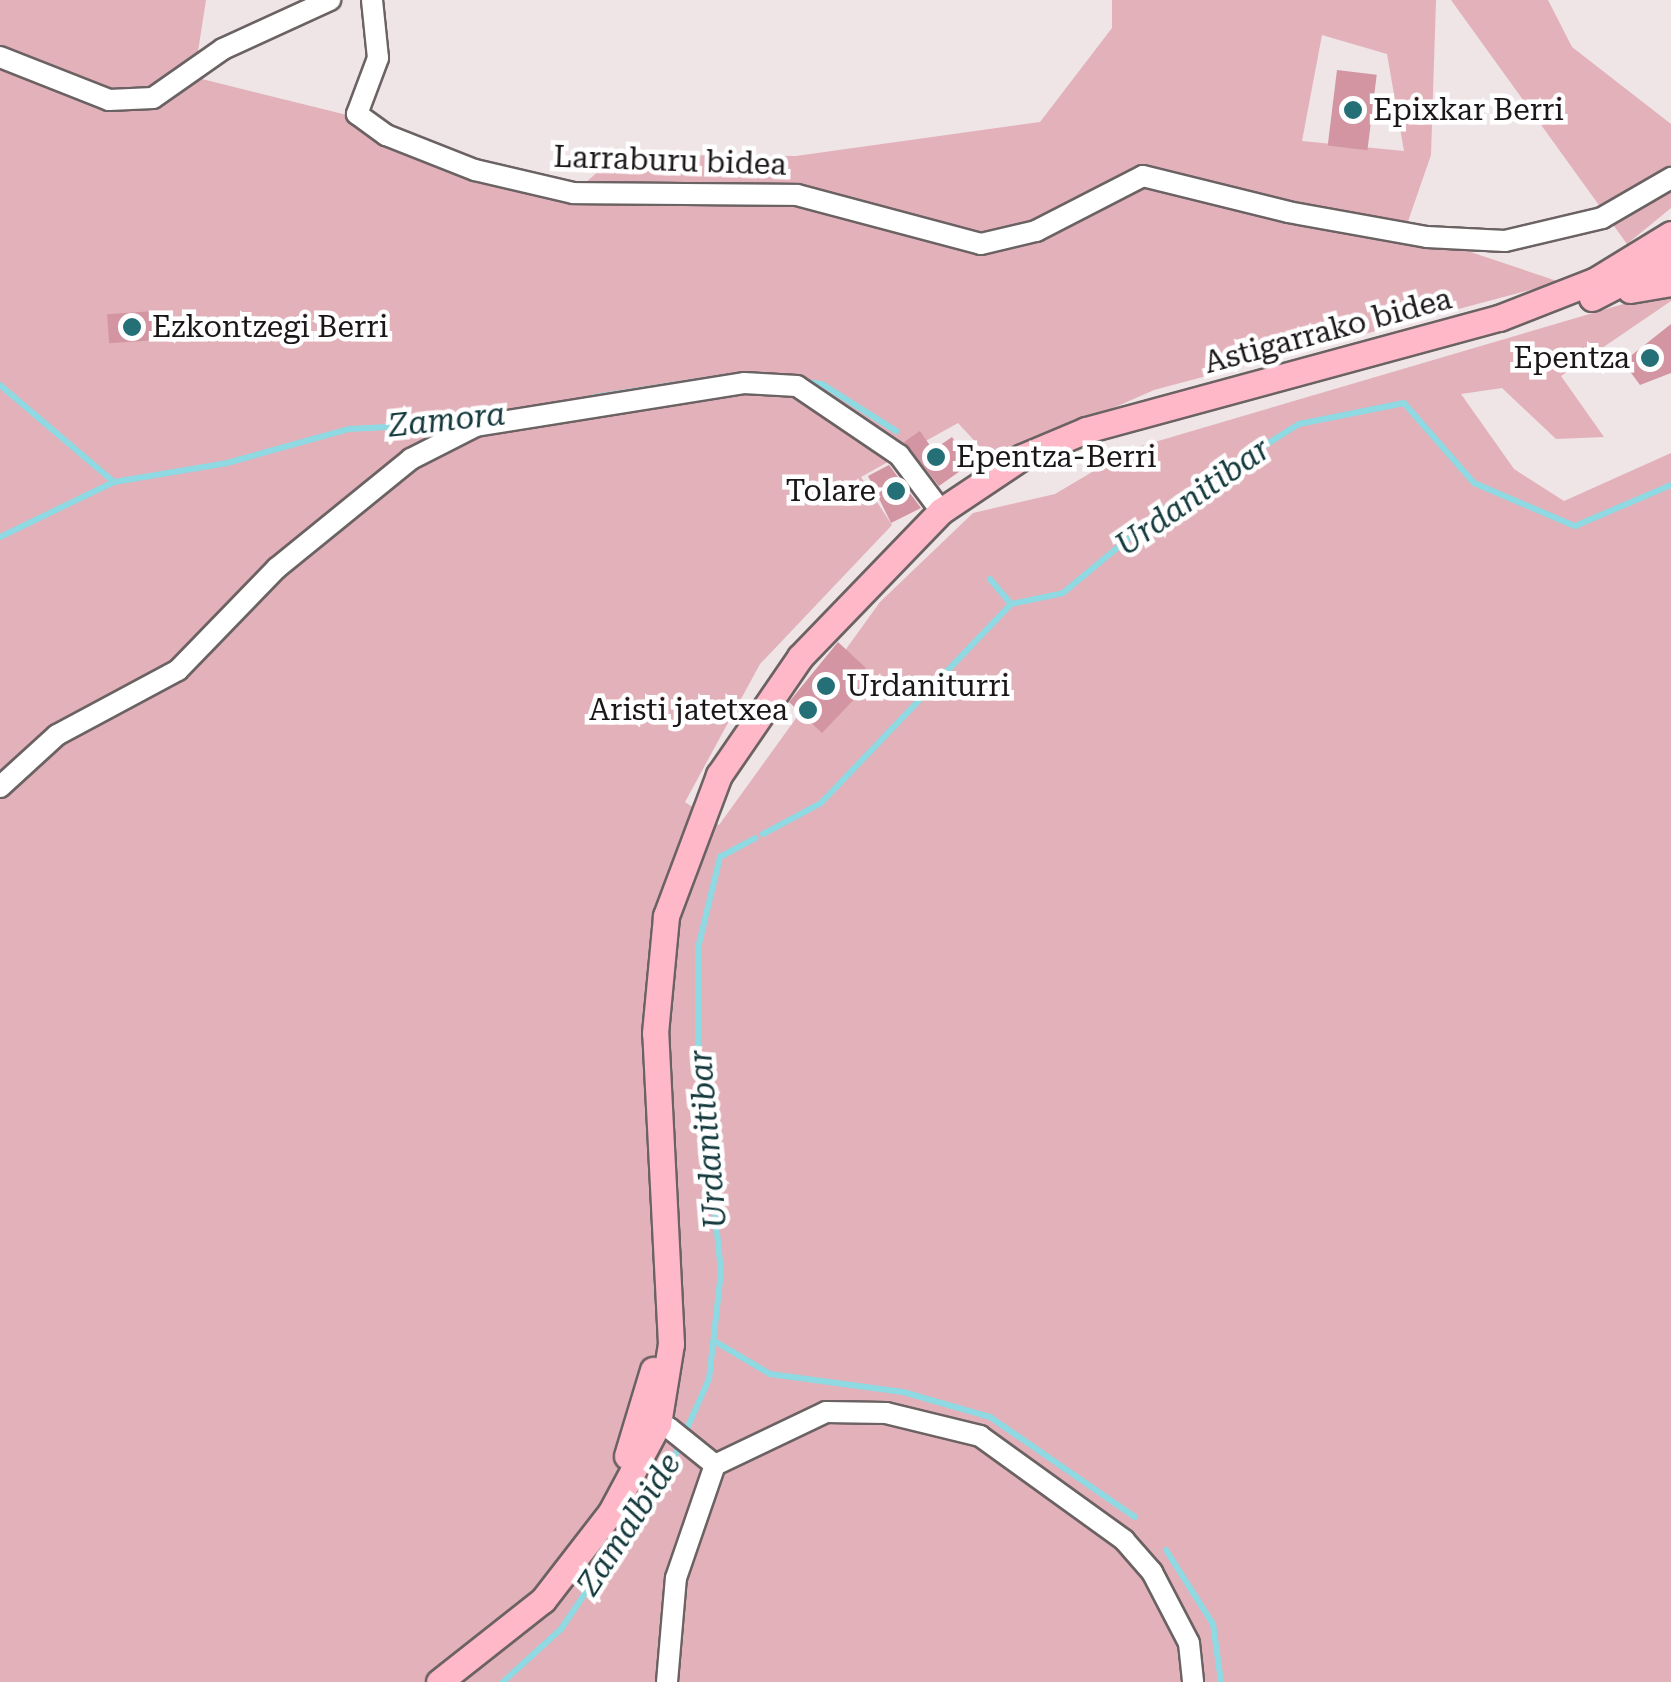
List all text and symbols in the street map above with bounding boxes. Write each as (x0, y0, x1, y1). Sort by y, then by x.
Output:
place label: Epixkar Berri (1373, 92, 1564, 128)
marker: Epixkar Berri (1342, 99, 1364, 121)
street label: Larraburu bidea (553, 139, 787, 183)
street label: Astigarrako bidea (1200, 281, 1456, 381)
place label: Ezkontzegi Berri (152, 309, 388, 345)
marker: Ezkontzegi Berri (121, 316, 143, 338)
place label: Epentza (1513, 340, 1630, 376)
marker: Epentza (1639, 347, 1661, 369)
water label: Zamora (387, 395, 507, 445)
water label: Urdanitibar (1108, 430, 1278, 564)
place label: Epentza-Berri (956, 439, 1157, 475)
marker: Epentza-Berri (925, 446, 947, 468)
place label: Tolare (785, 473, 876, 509)
marker: Tolare (885, 480, 907, 502)
place label: Urdaniturri (846, 668, 1010, 704)
marker: Urdaniturri (815, 675, 837, 697)
place label: Aristi jatetxea (589, 692, 788, 728)
marker: Aristi jatetxea (797, 699, 819, 721)
water label: Urdanitibar (681, 1048, 735, 1230)
water label: Zamalbide (569, 1446, 689, 1602)

